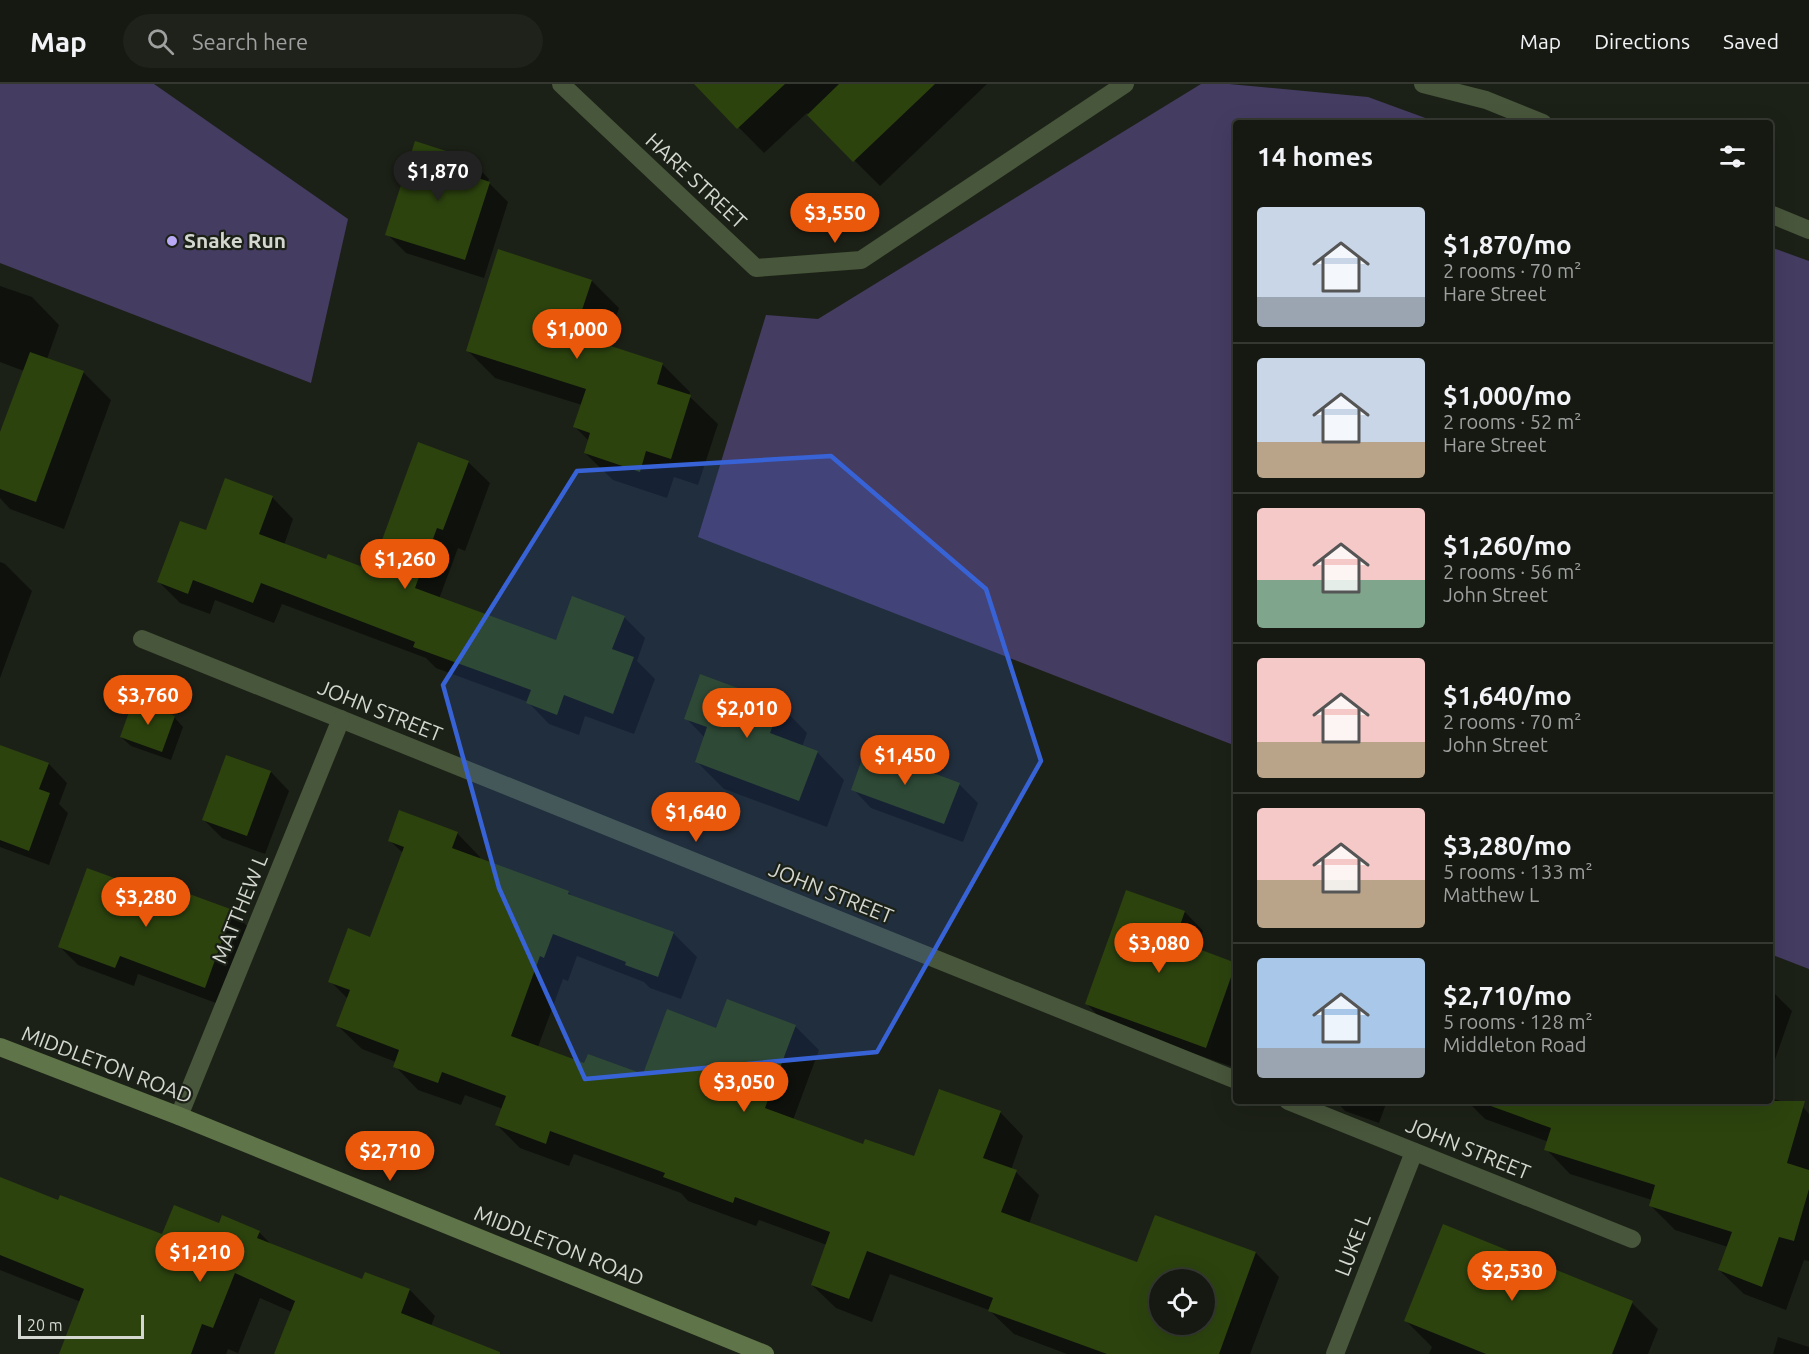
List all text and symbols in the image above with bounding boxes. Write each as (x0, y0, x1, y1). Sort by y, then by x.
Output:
search box (123, 14, 543, 68)
icon: search (144, 25, 177, 58)
text: Map (30, 26, 87, 57)
text: Search here (192, 29, 308, 54)
text: Map (1520, 29, 1561, 53)
text: Directions (1594, 29, 1690, 53)
text: Saved (1723, 29, 1779, 53)
street label: HARE STREET (641, 128, 752, 233)
icon: filters (1716, 140, 1749, 173)
text: 14 homes (1257, 142, 1373, 171)
pin: $1,870 (389, 151, 487, 202)
text: $1,870 (407, 159, 469, 182)
pin: $3,550 (786, 193, 884, 244)
text: $3,550 (804, 201, 866, 224)
place label: Snake Run (184, 228, 286, 252)
text: $1,870/mo (1443, 230, 1572, 259)
icon: home (1305, 231, 1377, 303)
marker: Snake Run (165, 234, 179, 248)
text: 2 rooms · 70 m² (1443, 259, 1581, 282)
text: Hare Street (1443, 282, 1546, 305)
pin: $1,000 (528, 309, 626, 360)
text: $1,000 (546, 317, 608, 340)
text: $1,000/mo (1443, 381, 1572, 410)
icon: home (1305, 382, 1377, 454)
text: 2 rooms · 52 m² (1443, 410, 1581, 433)
text: Hare Street (1443, 433, 1546, 456)
text: $1,260/mo (1443, 531, 1572, 560)
icon: home (1305, 532, 1377, 604)
pin: $1,260 (356, 539, 454, 590)
text: $1,260 (374, 547, 436, 570)
text: 2 rooms · 56 m² (1443, 560, 1581, 583)
text: John Street (1443, 583, 1548, 606)
street label: JOHN STREET (315, 674, 446, 746)
pin: $3,760 (99, 675, 197, 726)
text: $1,640/mo (1443, 681, 1572, 710)
icon: home (1305, 682, 1377, 754)
text: $3,760 (117, 683, 179, 706)
pin: $2,010 (698, 688, 796, 739)
text: $2,010 (716, 696, 778, 719)
text: 2 rooms · 70 m² (1443, 710, 1581, 733)
text: John Street (1443, 733, 1548, 756)
pin: $1,450 (856, 735, 954, 786)
text: $1,450 (874, 743, 936, 766)
pin: $1,640 (647, 792, 745, 843)
text: $1,640 (665, 800, 727, 823)
text: $3,280/mo (1443, 831, 1572, 860)
icon: home (1305, 832, 1377, 904)
street label: MATTHEW L (206, 850, 272, 967)
street label: JOHN STREET (766, 856, 897, 928)
text: 5 rooms · 133 m² (1443, 860, 1593, 883)
pin: $3,280 (97, 877, 195, 928)
text: Matthew L (1443, 883, 1539, 906)
text: $3,280 (115, 885, 177, 908)
pin: $3,080 (1110, 923, 1208, 974)
text: $3,080 (1128, 931, 1190, 954)
text: $2,710/mo (1443, 981, 1572, 1010)
icon: home (1305, 982, 1377, 1054)
text: 5 rooms · 128 m² (1443, 1010, 1593, 1033)
street label: MIDDLETON ROAD (19, 1020, 196, 1108)
text: Middleton Road (1443, 1033, 1587, 1056)
pin: $3,050 (695, 1062, 793, 1113)
text: $3,050 (713, 1070, 775, 1093)
street label: JOHN STREET (1403, 1112, 1534, 1184)
pin: $2,710 (341, 1131, 439, 1182)
text: $2,710 (359, 1139, 421, 1162)
street label: MIDDLETON ROAD (471, 1200, 648, 1290)
street label: LUKE L (1329, 1210, 1375, 1279)
pin: $1,210 (151, 1232, 249, 1283)
text: $1,210 (169, 1240, 231, 1263)
pin: $2,530 (1463, 1251, 1561, 1302)
text: $2,530 (1481, 1259, 1543, 1282)
map controls (1149, 1269, 1215, 1335)
button: locate (1149, 1269, 1215, 1335)
scale bar (18, 1312, 144, 1340)
text: 20 m (27, 1316, 63, 1334)

